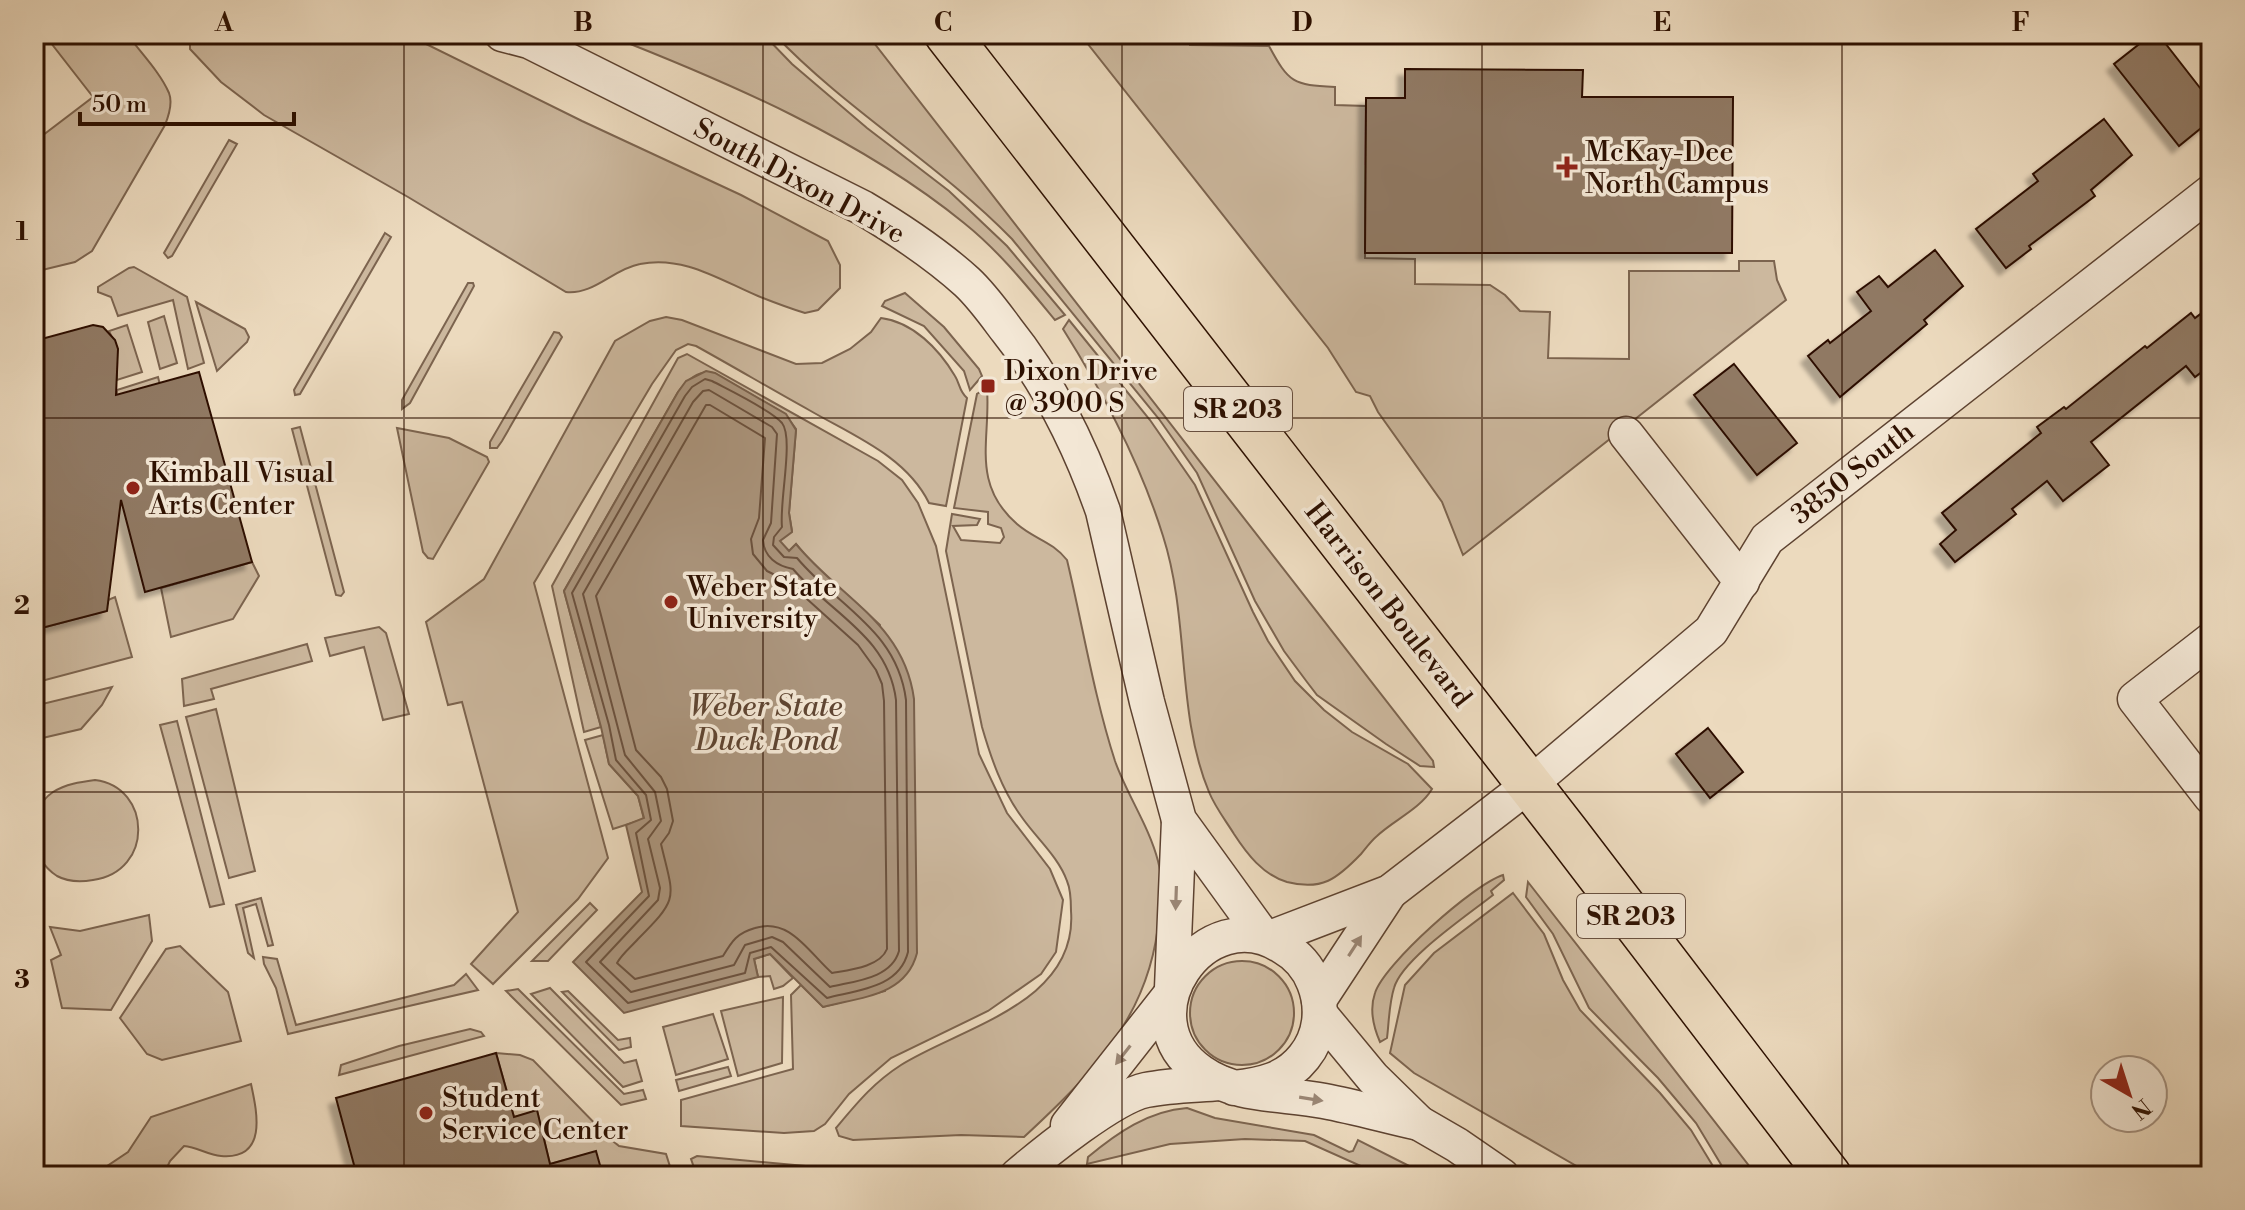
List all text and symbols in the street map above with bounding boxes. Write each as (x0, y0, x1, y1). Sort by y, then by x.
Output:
text: A (214, 7, 234, 39)
text: B (573, 7, 593, 39)
text: C (934, 7, 952, 39)
text: D (1292, 7, 1312, 39)
text: E (1653, 7, 1671, 39)
text: F (2012, 7, 2030, 39)
scale bar (80, 76, 294, 126)
text: 50 m (92, 90, 147, 120)
street label: South Dixon Drive (688, 111, 911, 252)
place label: McKay-Dee North Campus (1585, 135, 1769, 202)
marker: McKay-Dee North Campus (1556, 156, 1578, 178)
text: 1 (16, 216, 29, 248)
place label: Dixon Drive @ 3900 S (1004, 354, 1158, 421)
marker: Dixon Drive @ 3900 S (979, 377, 997, 395)
road number: SR 203 (1184, 387, 1292, 431)
street label: 3850 South (1784, 414, 1922, 532)
place label: Kimball Visual Arts Center (148, 456, 334, 523)
marker: Kimball Visual Arts Center (124, 479, 142, 497)
street label: Harrison Boulevard (1297, 495, 1479, 715)
place label: Weber State University (686, 570, 837, 637)
text: 2 (14, 590, 30, 622)
marker: Weber State University (662, 593, 680, 611)
water label: Weber State Duck Pond (689, 688, 843, 760)
one-way arrow (1169, 886, 1182, 911)
road number: SR 203 (1577, 894, 1685, 938)
one-way arrow (1347, 935, 1361, 957)
text: 3 (14, 964, 30, 996)
one-way arrow (1115, 1045, 1132, 1065)
north arrow (2089, 1054, 2169, 1134)
place label: Student Service Center (442, 1081, 629, 1148)
text: N (2125, 1092, 2156, 1125)
one-way arrow (1299, 1093, 1324, 1106)
marker: Student Service Center (417, 1104, 435, 1122)

